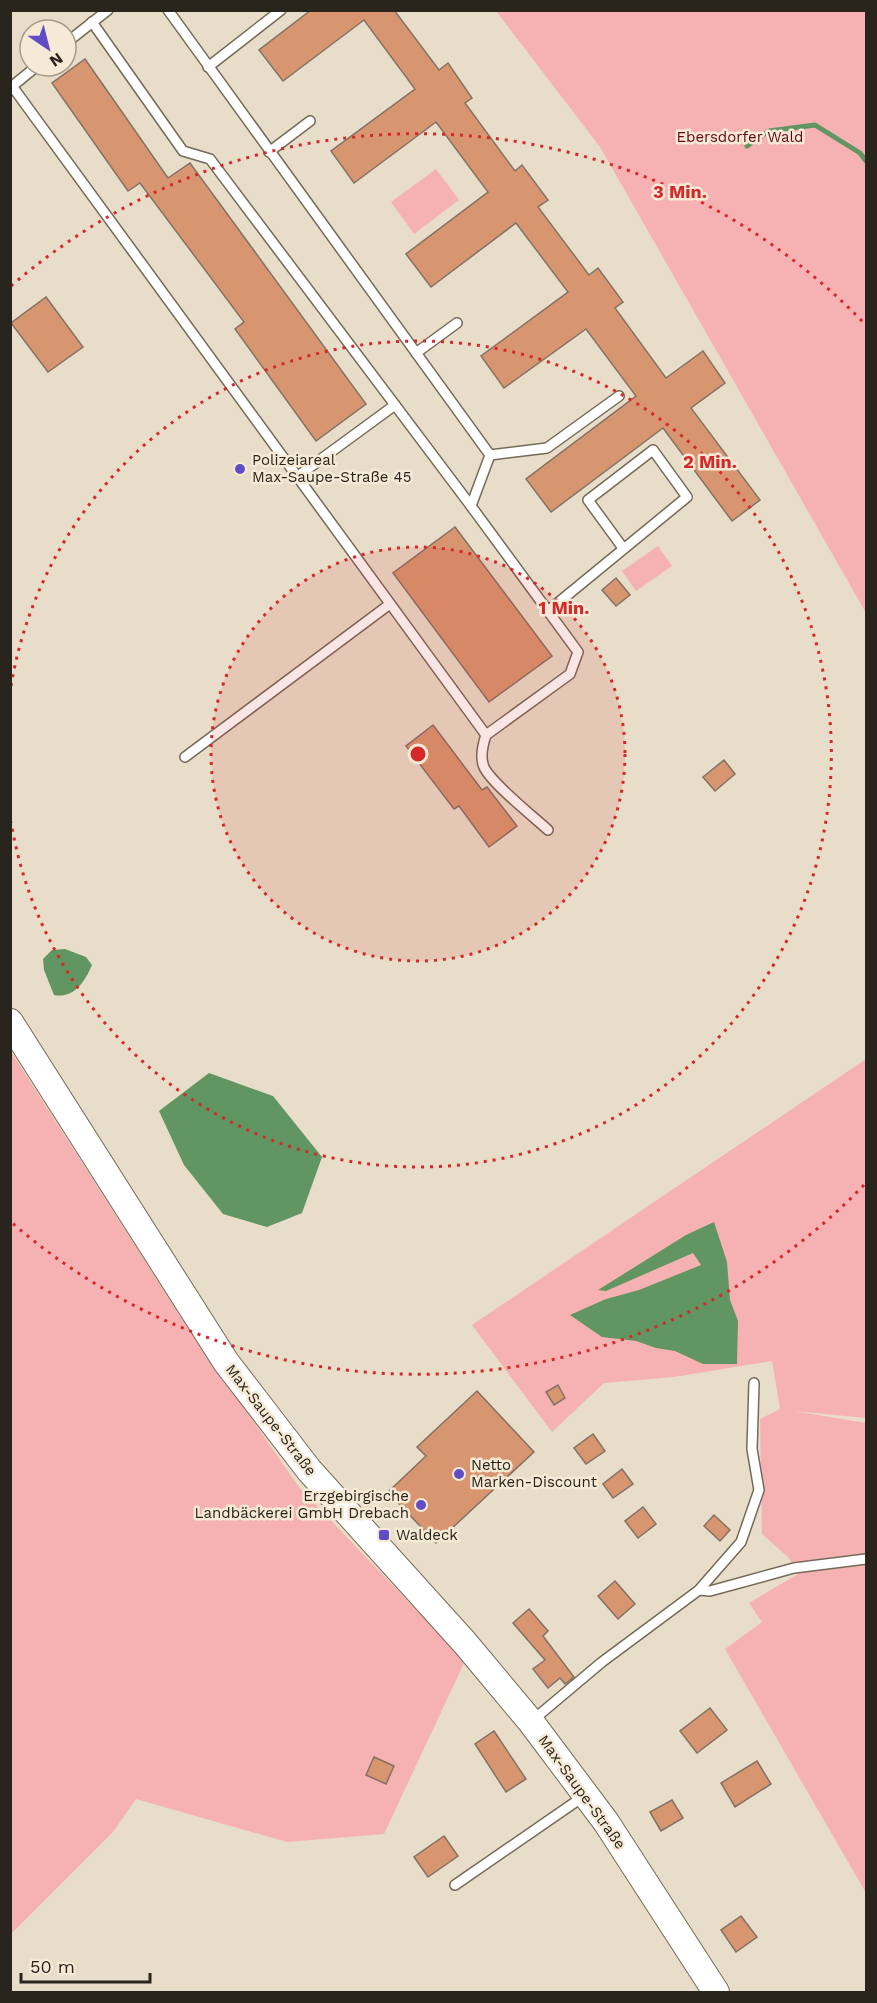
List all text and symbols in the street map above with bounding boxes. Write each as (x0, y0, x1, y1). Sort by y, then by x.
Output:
north arrow (18, 18, 78, 78)
text: N (46, 49, 67, 71)
park label: Ebersdorfer Wald (676, 128, 804, 146)
text: 3 Min. (653, 181, 707, 202)
place label: Polizeiareal Max-Saupe-Straße 45 (252, 451, 412, 486)
text: 2 Min. (683, 451, 737, 472)
marker: Polizeiareal Max-Saupe-Straße 45 (233, 462, 247, 476)
text: 1 Min. (539, 597, 589, 618)
centre of rings (408, 744, 428, 764)
street label: Max-Saupe-Straße (222, 1361, 320, 1479)
place label: Netto Marken-Discount (471, 1456, 598, 1491)
marker: Netto Marken-Discount (452, 1467, 466, 1481)
place label: Erzgebirgische Landbäckerei GmbH Drebach (195, 1487, 409, 1522)
marker: Erzgebirgische Landbäckerei GmbH Drebach (414, 1498, 428, 1512)
place label: Waldeck (396, 1526, 458, 1544)
marker: Waldeck (377, 1528, 391, 1542)
street label: Max-Saupe-Straße (535, 1731, 629, 1853)
scale bar (21, 1946, 150, 1984)
text: 50 m (30, 1956, 75, 1977)

